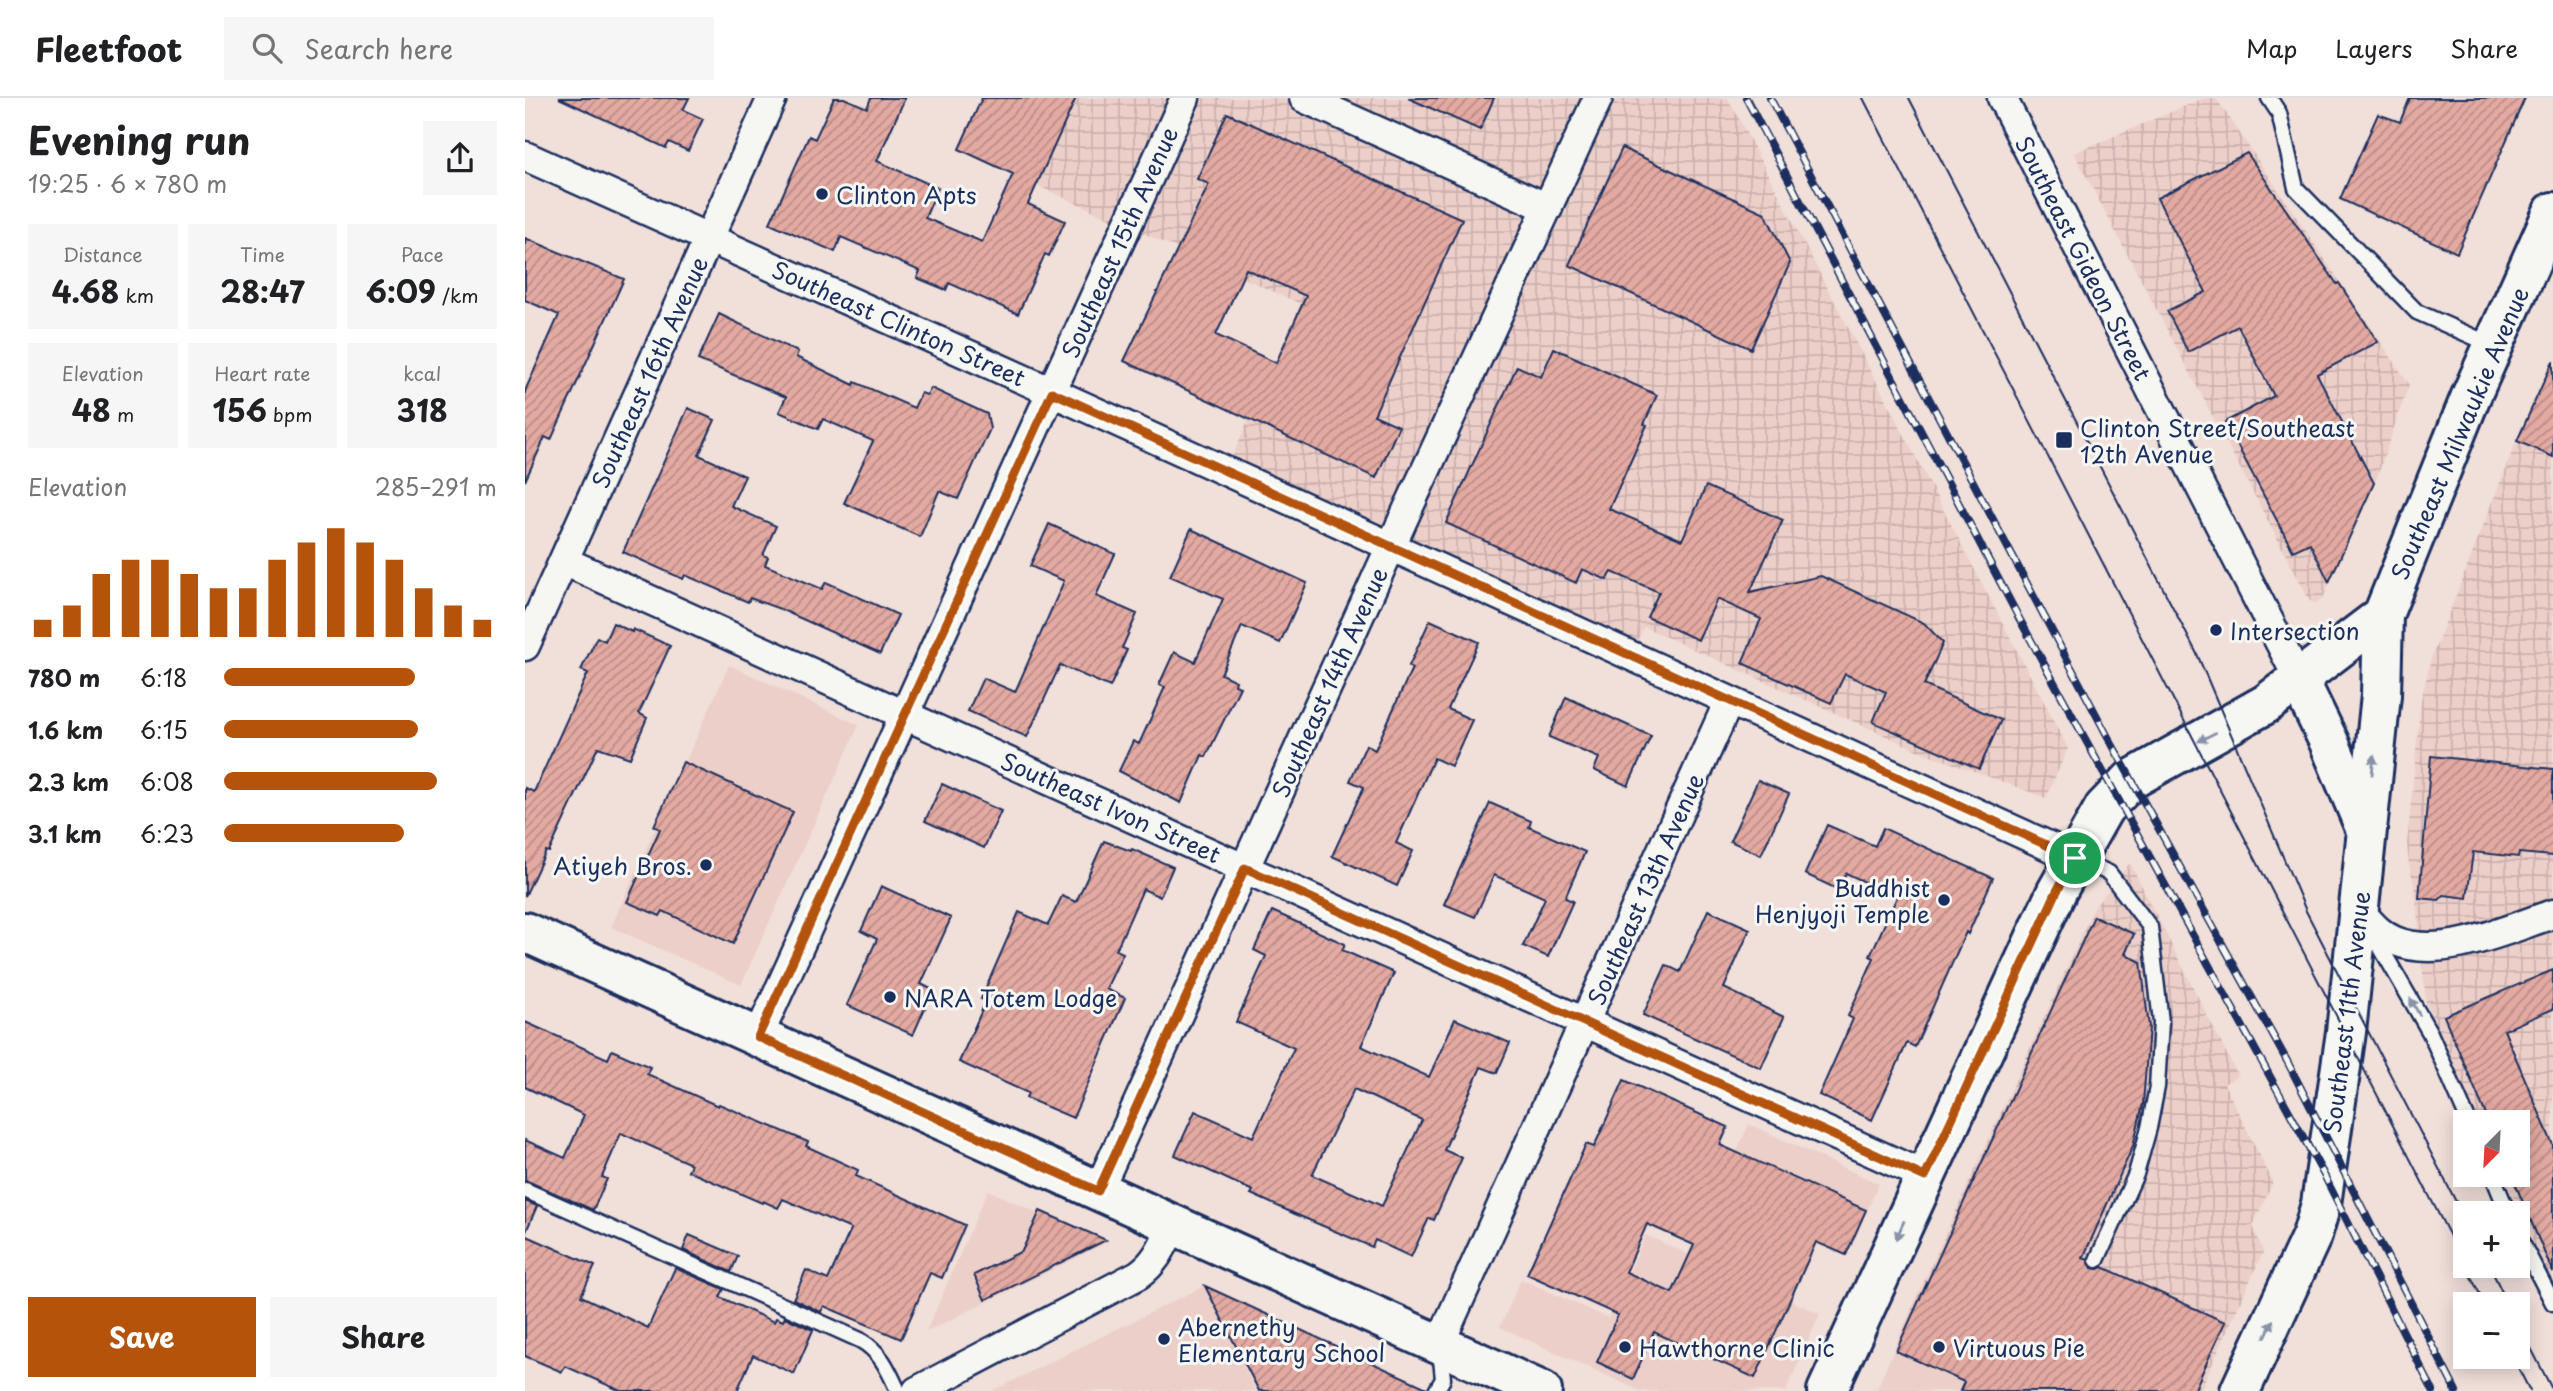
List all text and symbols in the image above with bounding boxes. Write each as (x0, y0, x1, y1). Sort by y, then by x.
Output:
search box (224, 17, 714, 80)
text: Fleetfoot (35, 23, 182, 73)
icon: search (248, 29, 286, 67)
text: Search here (304, 29, 453, 68)
text: Map (2246, 30, 2297, 66)
text: Layers (2335, 30, 2412, 66)
text: Share (2450, 30, 2518, 66)
text: Evening run (28, 111, 250, 168)
button: share (423, 121, 497, 195)
street label: Southeast 15th Avenue (1052, 121, 1186, 363)
street label: Southeast Gideon Street (2007, 130, 2161, 386)
text: 19:25 · 6 × 780 m (28, 166, 227, 201)
place label: Clinton Apts (836, 177, 977, 212)
marker: Clinton Apts (814, 186, 830, 202)
text: Distance (63, 240, 143, 268)
text: Time (240, 240, 285, 268)
text: Pace (401, 240, 444, 268)
street label: Southeast 16th Avenue (582, 250, 716, 494)
street label: Southeast Clinton Street (767, 251, 1031, 395)
text: 4.68 (52, 268, 119, 313)
text: 28:47 (220, 268, 305, 313)
text: 6:09 (366, 268, 436, 313)
text: km (119, 281, 154, 309)
text: /km (436, 281, 478, 309)
street label: Southeast Milwaukie Avenue (2381, 281, 2537, 585)
text: Elevation (62, 359, 144, 387)
text: Heart rate (215, 359, 310, 387)
text: kcal (403, 359, 441, 387)
text: 48 (71, 387, 111, 432)
text: 156 (212, 387, 267, 432)
text: 318 (397, 387, 448, 432)
text: m (111, 400, 134, 428)
text: bpm (267, 400, 313, 428)
place label: Clinton Street/Southeast 12th Avenue (2080, 410, 2355, 471)
marker: Clinton Street/Southeast 12th Avenue (2054, 430, 2074, 450)
text: Elevation (28, 469, 127, 504)
text: 285–291 m (375, 469, 497, 504)
street label: Southeast 14th Avenue (1262, 561, 1396, 803)
place label: Intersection (2230, 613, 2360, 648)
marker: Intersection (2208, 622, 2224, 638)
text: 780 m (28, 660, 100, 695)
text: 6:18 (140, 660, 187, 695)
text: 1.6 km (28, 712, 103, 747)
text: 6:15 (140, 712, 188, 747)
one-way arrow (2196, 731, 2216, 743)
street label: Southeast Ivon Street (995, 743, 1227, 871)
one-way arrow (2368, 754, 2379, 776)
text: 2.3 km (28, 764, 109, 799)
text: 6:08 (140, 764, 194, 799)
street label: Southeast 13th Avenue (1578, 768, 1712, 1010)
text: 3.1 km (28, 816, 102, 851)
text: 6:23 (140, 816, 194, 851)
pin (2045, 828, 2105, 888)
icon: arrive (2056, 839, 2094, 877)
place label: Atiyeh Bros. (553, 848, 692, 883)
marker: Atiyeh Bros. (698, 857, 714, 873)
place label: Buddhist Henjyoji Temple (1755, 870, 1930, 931)
street label: Southeast 11th Avenue (2314, 889, 2378, 1135)
marker: Buddhist Henjyoji Temple (1936, 892, 1952, 908)
place label: NARA Totem Lodge (904, 980, 1117, 1015)
marker: NARA Totem Lodge (882, 989, 898, 1005)
one-way arrow (2409, 998, 2421, 1017)
north arrow (2453, 1110, 2531, 1186)
map controls (2453, 1110, 2530, 1369)
button: + (2453, 1201, 2530, 1278)
one-way arrow (1894, 1220, 1906, 1240)
button: − (2453, 1292, 2530, 1369)
button: Save (28, 1297, 256, 1377)
button: Share (270, 1297, 497, 1377)
place label: Abernethy Elementary School (1178, 1309, 1385, 1370)
one-way arrow (2263, 1319, 2275, 1339)
place label: Hawthorne Clinic (1639, 1330, 1835, 1365)
place label: Virtuous Pie (1953, 1330, 2085, 1365)
marker: Abernethy Elementary School (1156, 1331, 1172, 1347)
marker: Hawthorne Clinic (1617, 1339, 1633, 1355)
marker: Virtuous Pie (1931, 1339, 1947, 1355)

